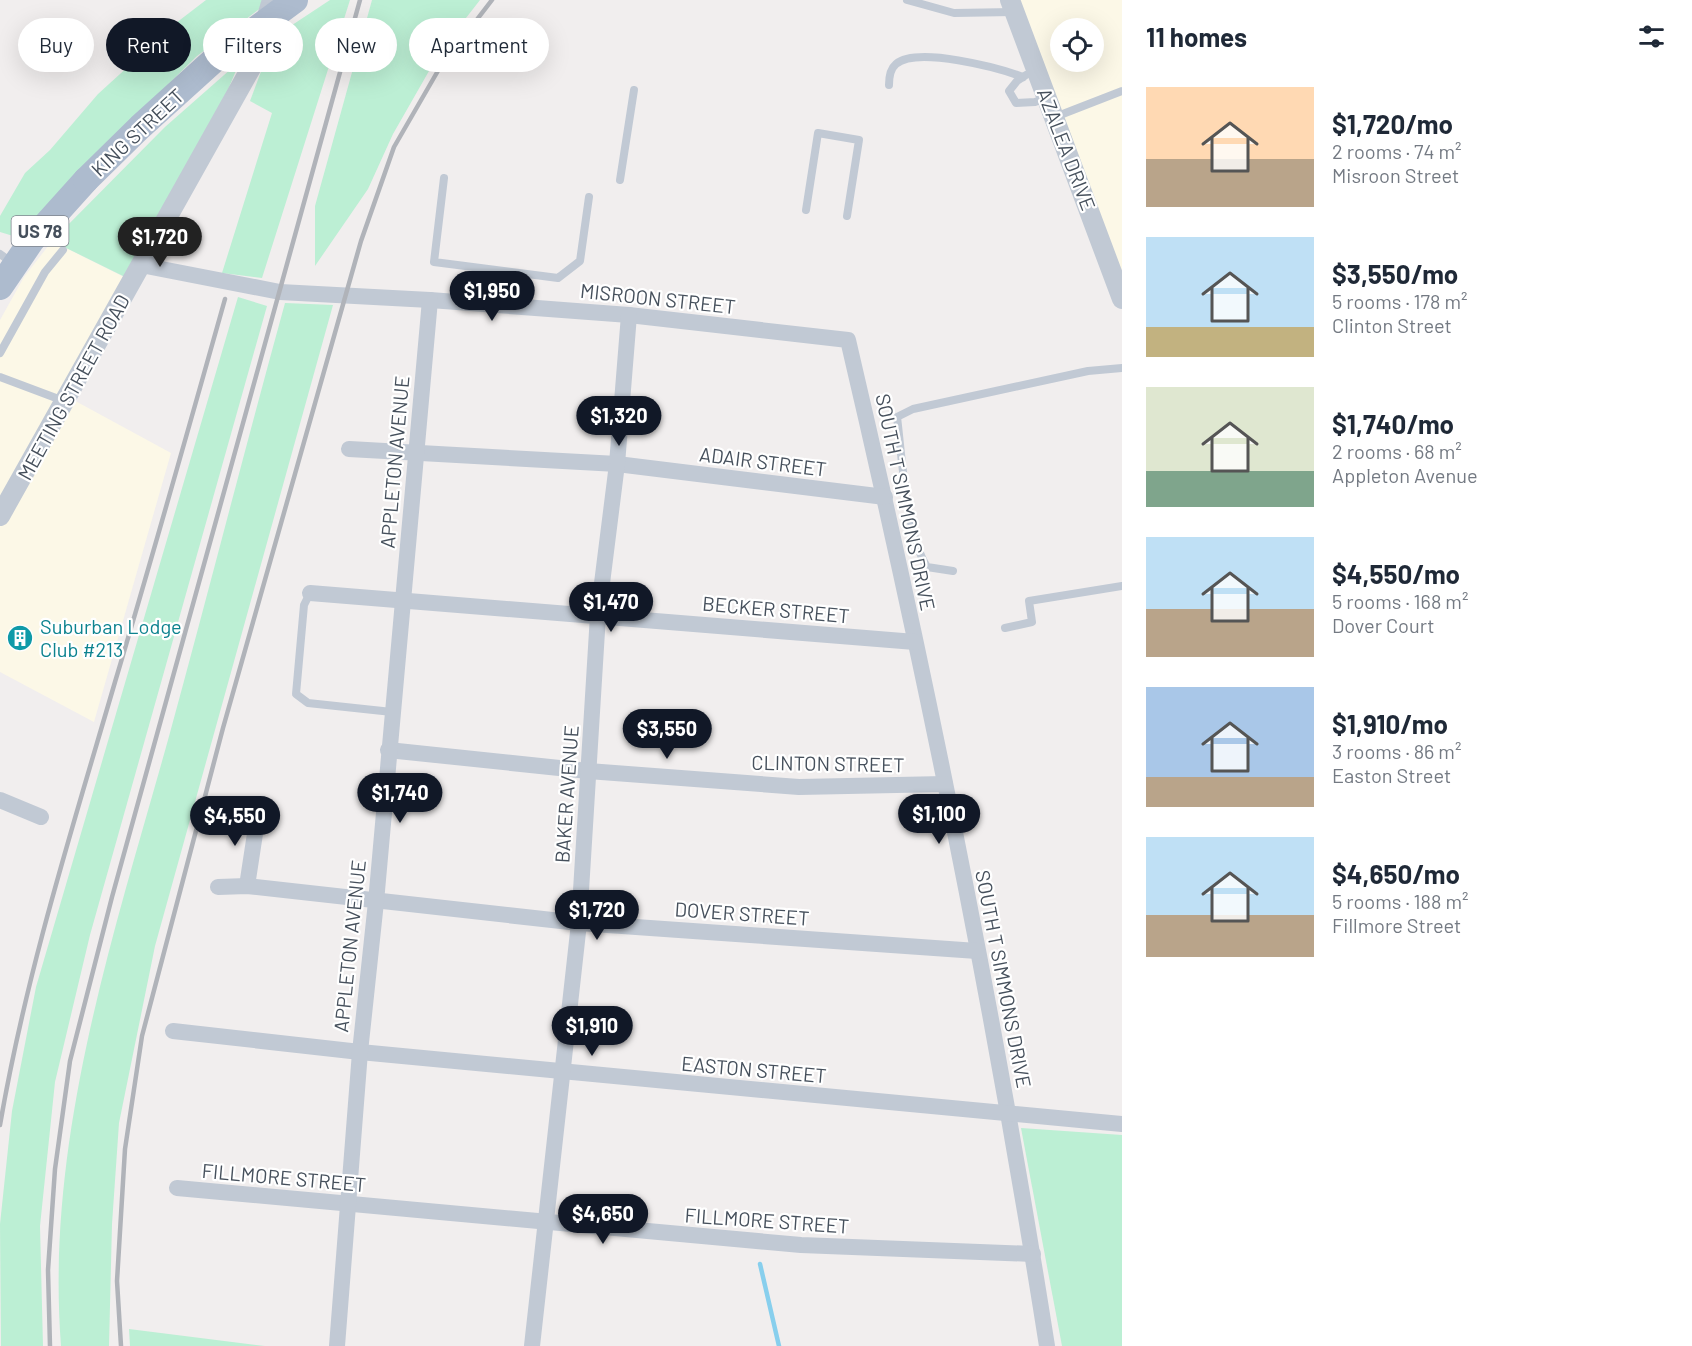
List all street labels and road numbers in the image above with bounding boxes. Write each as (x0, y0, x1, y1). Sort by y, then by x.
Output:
street label: KING STREET (86, 83, 188, 181)
street label: AZALEA DRIVE (1033, 85, 1101, 213)
road number: US 78 (12, 216, 68, 246)
street label: MISROON STREET (579, 278, 737, 318)
street label: MEETING STREET ROAD (12, 290, 134, 484)
street label: APPLETON AVENUE (375, 375, 413, 549)
street label: SOUTH T SIMMONS DRIVE (871, 391, 941, 613)
street label: ADAIR STREET (698, 441, 828, 481)
street label: BECKER STREET (701, 591, 851, 627)
street label: BAKER AVENUE (549, 724, 583, 864)
street label: CLINTON STREET (751, 750, 905, 776)
street label: APPLETON AVENUE (328, 859, 370, 1033)
street label: SOUTH T SIMMONS DRIVE (971, 868, 1037, 1090)
street label: DOVER STREET (674, 896, 810, 930)
street label: EASTON STREET (680, 1051, 828, 1087)
street label: FILLMORE STREET (201, 1158, 367, 1196)
street label: FILLMORE STREET (684, 1202, 850, 1238)

